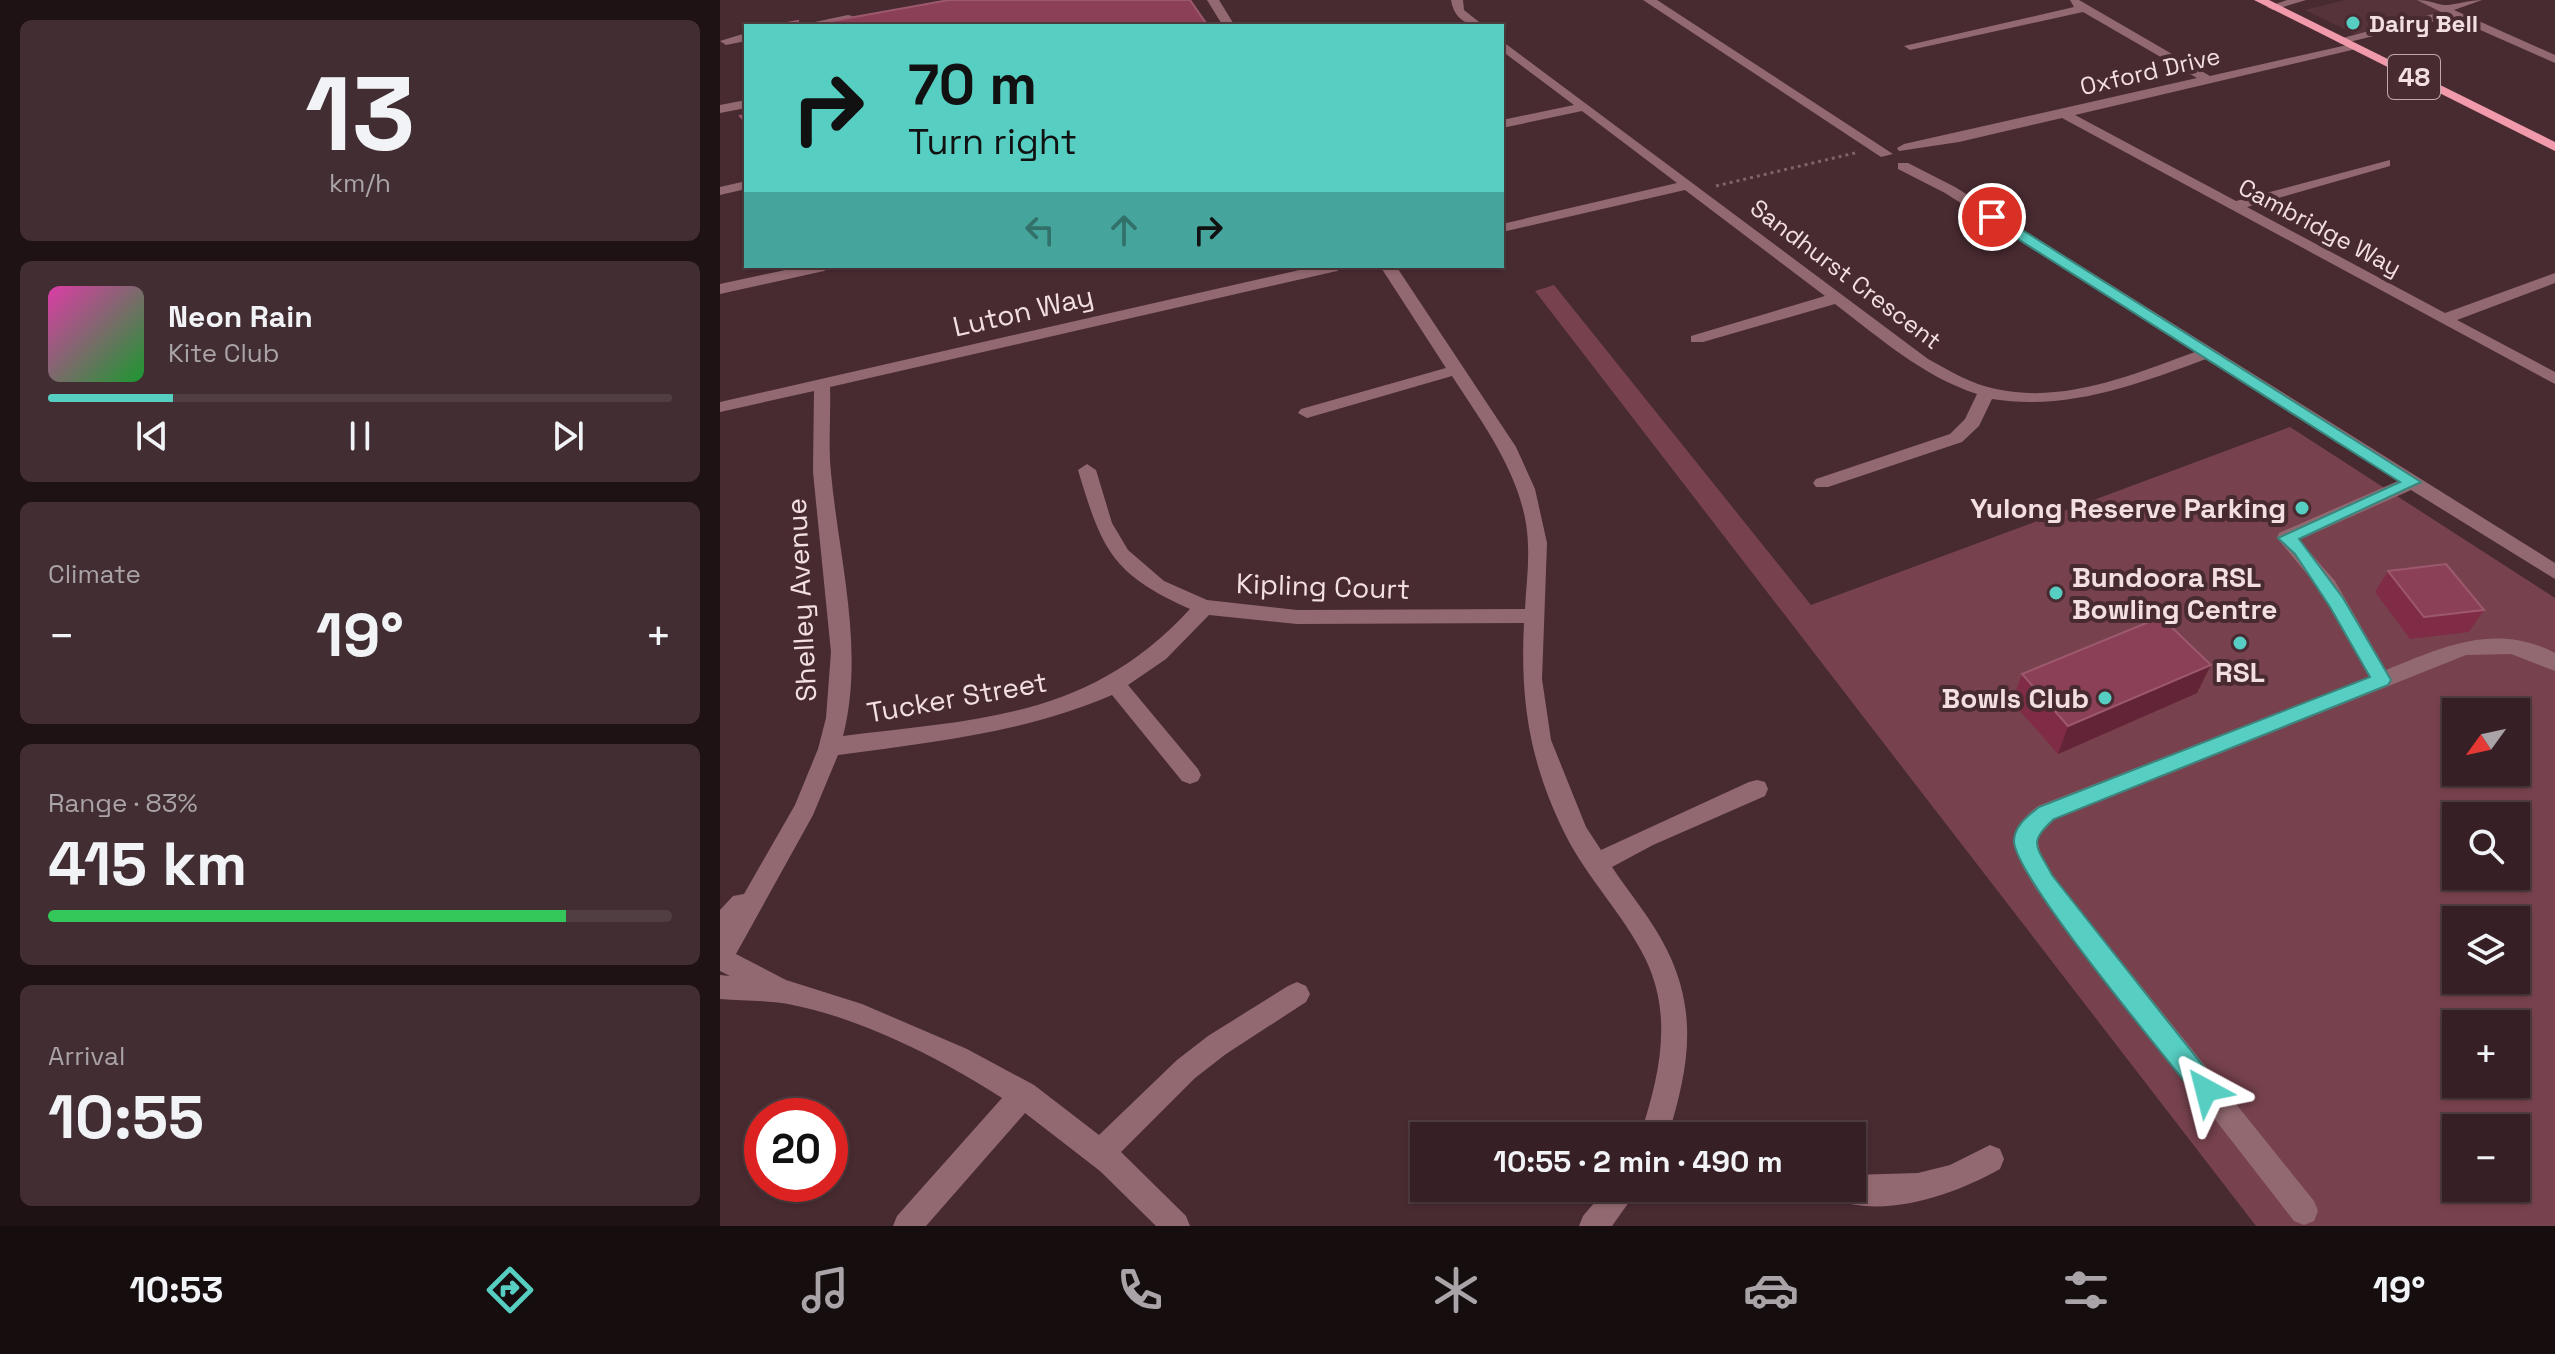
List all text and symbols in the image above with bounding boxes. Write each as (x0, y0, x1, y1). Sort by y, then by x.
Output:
place label: Dairy Bell (2369, 8, 2478, 39)
marker: Dairy Bell (2344, 14, 2362, 32)
street label: Oxford Drive (2077, 40, 2223, 102)
text: 13 (305, 48, 415, 180)
text: 70 m (908, 49, 1037, 120)
road number: 48 (2388, 55, 2440, 99)
icon: right (776, 56, 880, 160)
text: Turn right (908, 119, 1077, 165)
text: km/h (329, 166, 391, 200)
street label: Cambridge Way (2233, 171, 2407, 283)
pin (1958, 183, 2026, 251)
street label: Sandhurst Crescent (1744, 192, 1948, 356)
icon: arrive (1970, 195, 2014, 239)
icon: left (1018, 208, 1062, 252)
icon: ahead (1102, 208, 1146, 252)
icon: right (1186, 208, 1230, 252)
street label: Luton Way (949, 277, 1097, 345)
text: Neon Rain (168, 297, 313, 336)
text: Kite Club (168, 336, 280, 370)
icon: previous (130, 414, 174, 458)
icon: pause (338, 414, 382, 458)
icon: next (546, 414, 590, 458)
place label: Yulong Reserve Parking (1970, 490, 2286, 526)
street label: Shelley Avenue (778, 497, 824, 703)
marker: Yulong Reserve Parking (2293, 499, 2311, 517)
text: Climate (48, 557, 141, 591)
place label: Bundoora RSL Bowling Centre (2072, 559, 2277, 627)
street label: Kipling Court (1235, 565, 1411, 607)
marker: Bundoora RSL Bowling Centre (2047, 584, 2065, 602)
text: 19° (316, 597, 404, 674)
text: − (48, 608, 75, 664)
text: + (645, 608, 672, 664)
marker: RSL (2231, 634, 2249, 652)
place label: RSL (2215, 654, 2265, 690)
street label: Tucker Street (864, 663, 1050, 731)
place label: Bowls Club (1942, 680, 2089, 716)
marker: Bowls Club (2096, 689, 2114, 707)
north arrow (2442, 698, 2530, 786)
map controls (2442, 698, 2530, 1202)
text: Range · 83% (48, 786, 198, 820)
button: search (2442, 802, 2530, 890)
text: 415 km (48, 826, 247, 903)
button: layers (2442, 906, 2530, 994)
button: + (2442, 1010, 2530, 1098)
text: Arrival (48, 1039, 125, 1073)
position arrow (2164, 1048, 2248, 1132)
text: 10:55 (48, 1079, 204, 1156)
speed limit sign: 20 (744, 1098, 848, 1202)
button: − (2442, 1114, 2530, 1202)
text: 10:55 · 2 min · 490 m (1493, 1142, 1783, 1181)
icon: directions (482, 1262, 538, 1318)
icon: music (797, 1262, 853, 1318)
icon: phone (1112, 1262, 1168, 1318)
icon: climate (1428, 1262, 1484, 1318)
icon: car (1743, 1262, 1799, 1318)
icon: filters (2058, 1262, 2114, 1318)
text: 10:53 (130, 1267, 223, 1313)
text: 19° (2373, 1267, 2425, 1313)

